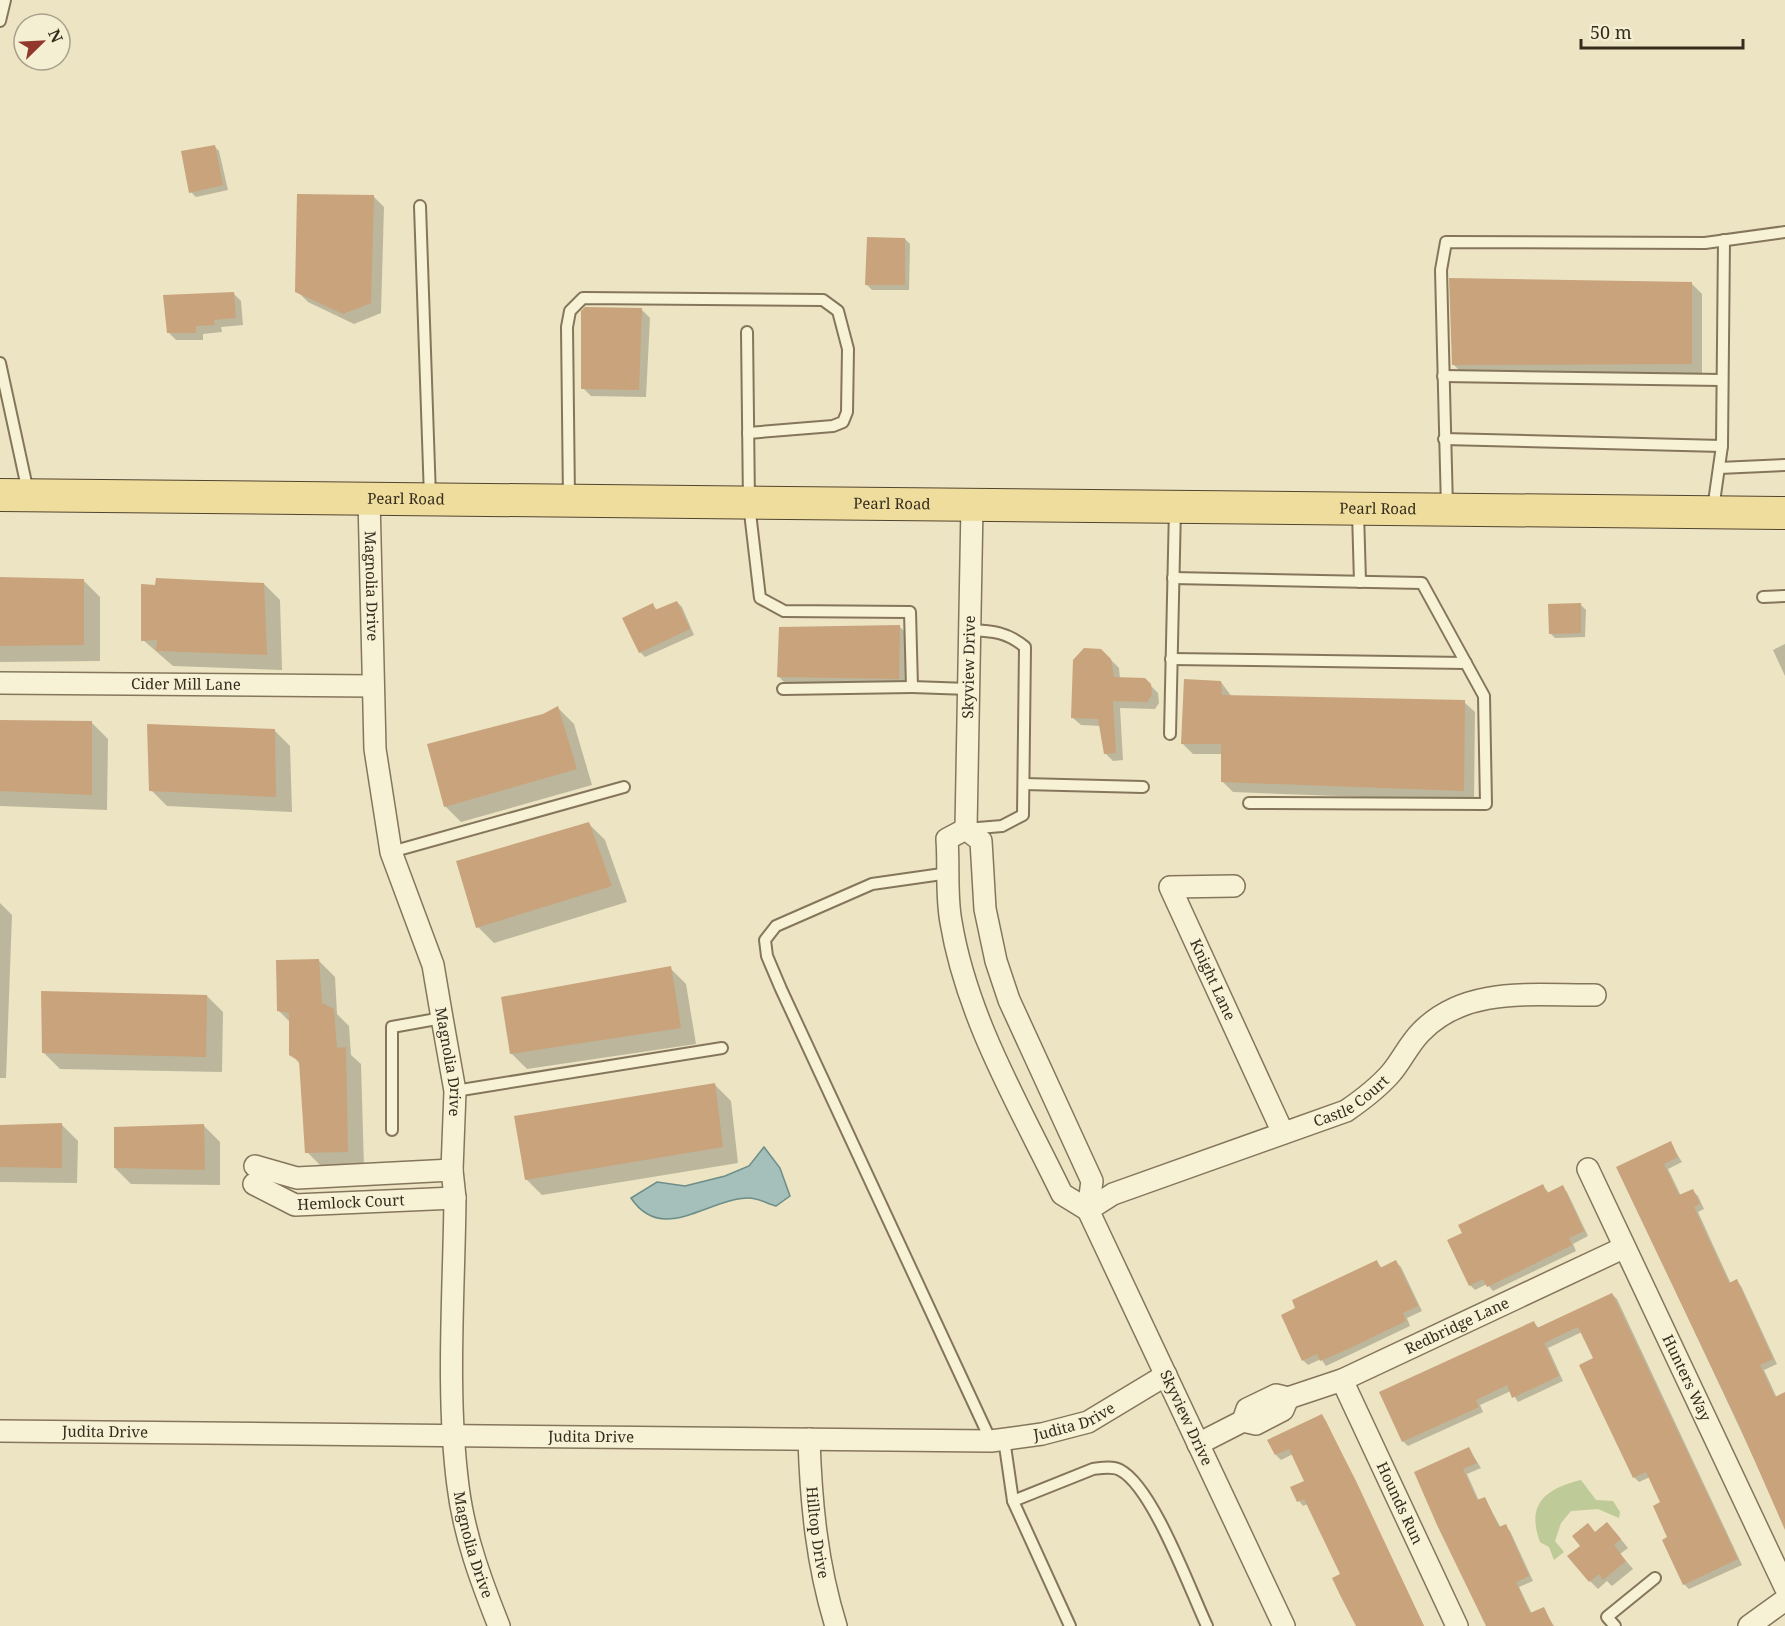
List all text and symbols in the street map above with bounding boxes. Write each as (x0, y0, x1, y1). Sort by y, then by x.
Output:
north arrow (12, 12, 72, 72)
scale bar (1581, 12, 1743, 50)
text: 50 m (1590, 20, 1632, 44)
text: N (43, 26, 68, 46)
street label: Pearl Road (367, 488, 445, 508)
street label: Pearl Road (853, 493, 931, 513)
street label: Pearl Road (1339, 498, 1417, 518)
street label: Magnolia Drive (361, 531, 383, 641)
street label: Skyview Drive (957, 615, 979, 719)
street label: Cider Mill Lane (131, 673, 241, 694)
street label: Knight Lane (1186, 935, 1241, 1023)
street label: Magnolia Drive (431, 1006, 466, 1117)
street label: Castle Court (1310, 1070, 1393, 1131)
street label: Hemlock Court (297, 1189, 405, 1214)
street label: Redbridge Lane (1401, 1292, 1512, 1358)
street label: Hunters Way (1658, 1331, 1717, 1425)
street label: Skyview Drive (1156, 1367, 1218, 1469)
street label: Judita Drive (1031, 1397, 1118, 1444)
street label: Judita Drive (61, 1421, 148, 1441)
street label: Judita Drive (547, 1426, 634, 1446)
street label: Hounds Run (1373, 1458, 1428, 1547)
street label: Hilltop Drive (802, 1486, 834, 1580)
street label: Magnolia Drive (450, 1490, 498, 1601)

